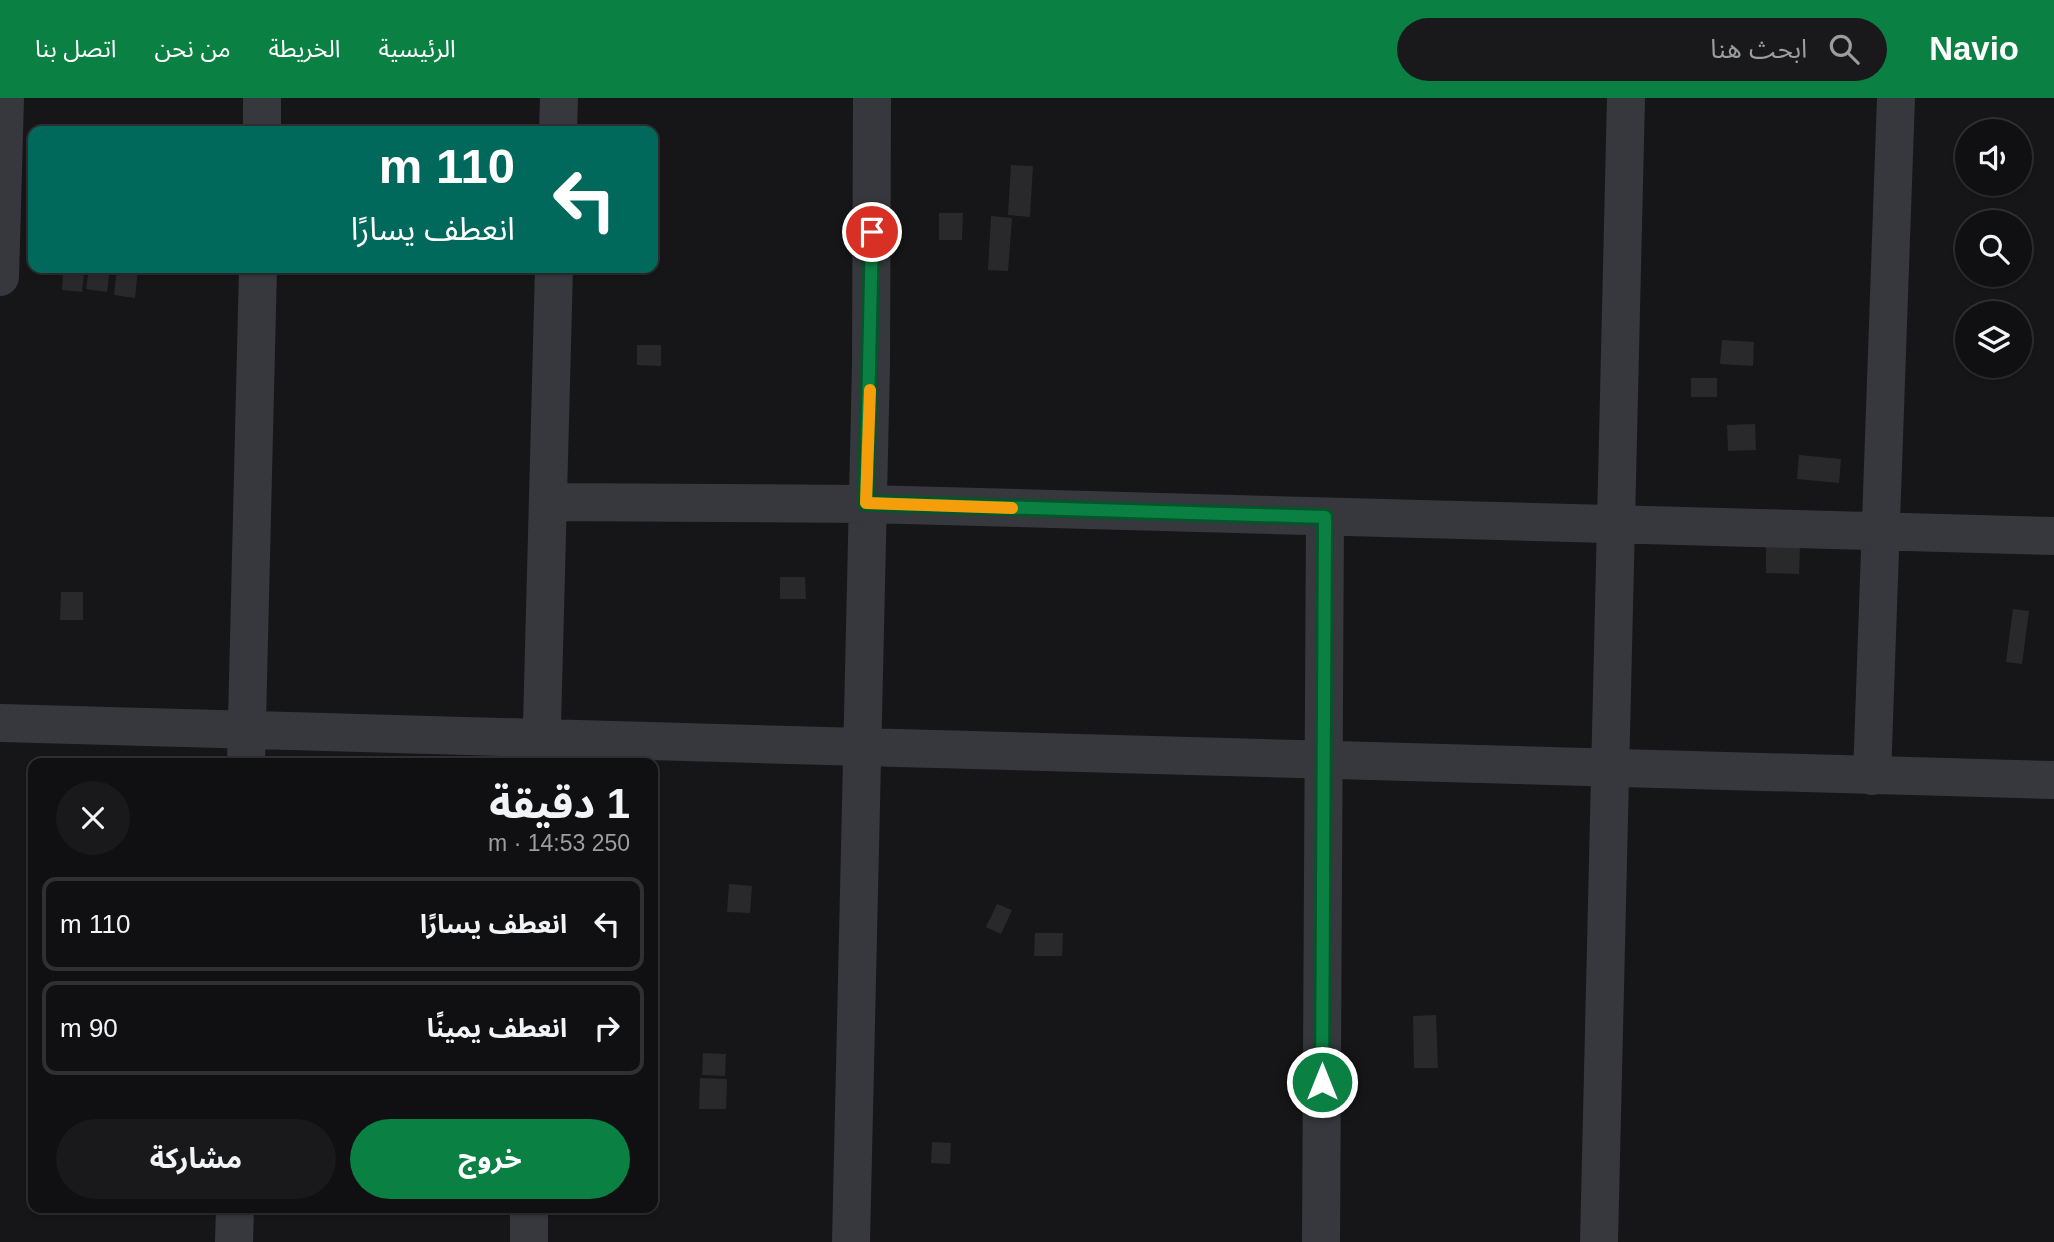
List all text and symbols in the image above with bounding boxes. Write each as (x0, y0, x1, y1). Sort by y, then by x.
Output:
search box (1397, 18, 1887, 81)
icon: search (1825, 30, 1863, 68)
text: Navio (1929, 30, 2019, 67)
text: ابحث هنا (1710, 34, 1807, 64)
text: اتصل بنا (35, 35, 117, 62)
text: من نحن (155, 35, 231, 62)
text: الخريطة (269, 35, 341, 62)
text: الرئيسية (379, 35, 456, 62)
map controls (1955, 119, 2032, 378)
button: sound (1955, 119, 2032, 196)
text: 110 m (379, 139, 515, 193)
icon: left (539, 154, 630, 245)
pin (842, 202, 902, 262)
button: search (1955, 210, 2032, 287)
text: انعطف يسارًا (351, 211, 515, 247)
icon: arrive (853, 213, 891, 251)
button: layers (1955, 301, 2032, 378)
text: 1 دقيقة (489, 780, 630, 827)
button: close (56, 781, 130, 855)
text: 250 m · 14:53 (488, 830, 630, 856)
icon: left (588, 905, 626, 943)
text: 110 m (60, 909, 130, 939)
text: انعطف يسارًا (420, 909, 567, 939)
icon: right (588, 1009, 626, 1047)
text: 90 m (60, 1013, 118, 1043)
text: انعطف يمينًا (427, 1013, 567, 1043)
position arrow (1285, 1045, 1359, 1119)
button: مشاركة (56, 1119, 336, 1199)
button: خروج (350, 1119, 630, 1199)

